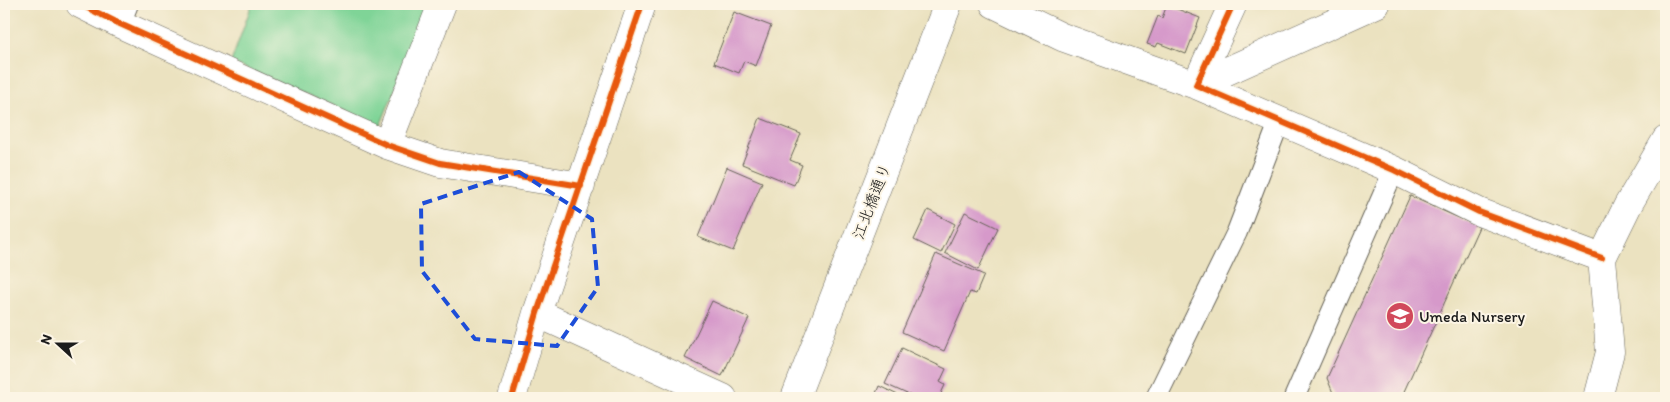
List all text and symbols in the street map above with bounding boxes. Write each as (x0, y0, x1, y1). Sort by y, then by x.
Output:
street label: 江北橋通り (848, 160, 895, 242)
school or university icon: Umeda Nursery (1385, 301, 1415, 331)
place label: Umeda Nursery (1419, 307, 1526, 326)
north arrow (32, 320, 82, 370)
text: N (37, 332, 56, 347)

